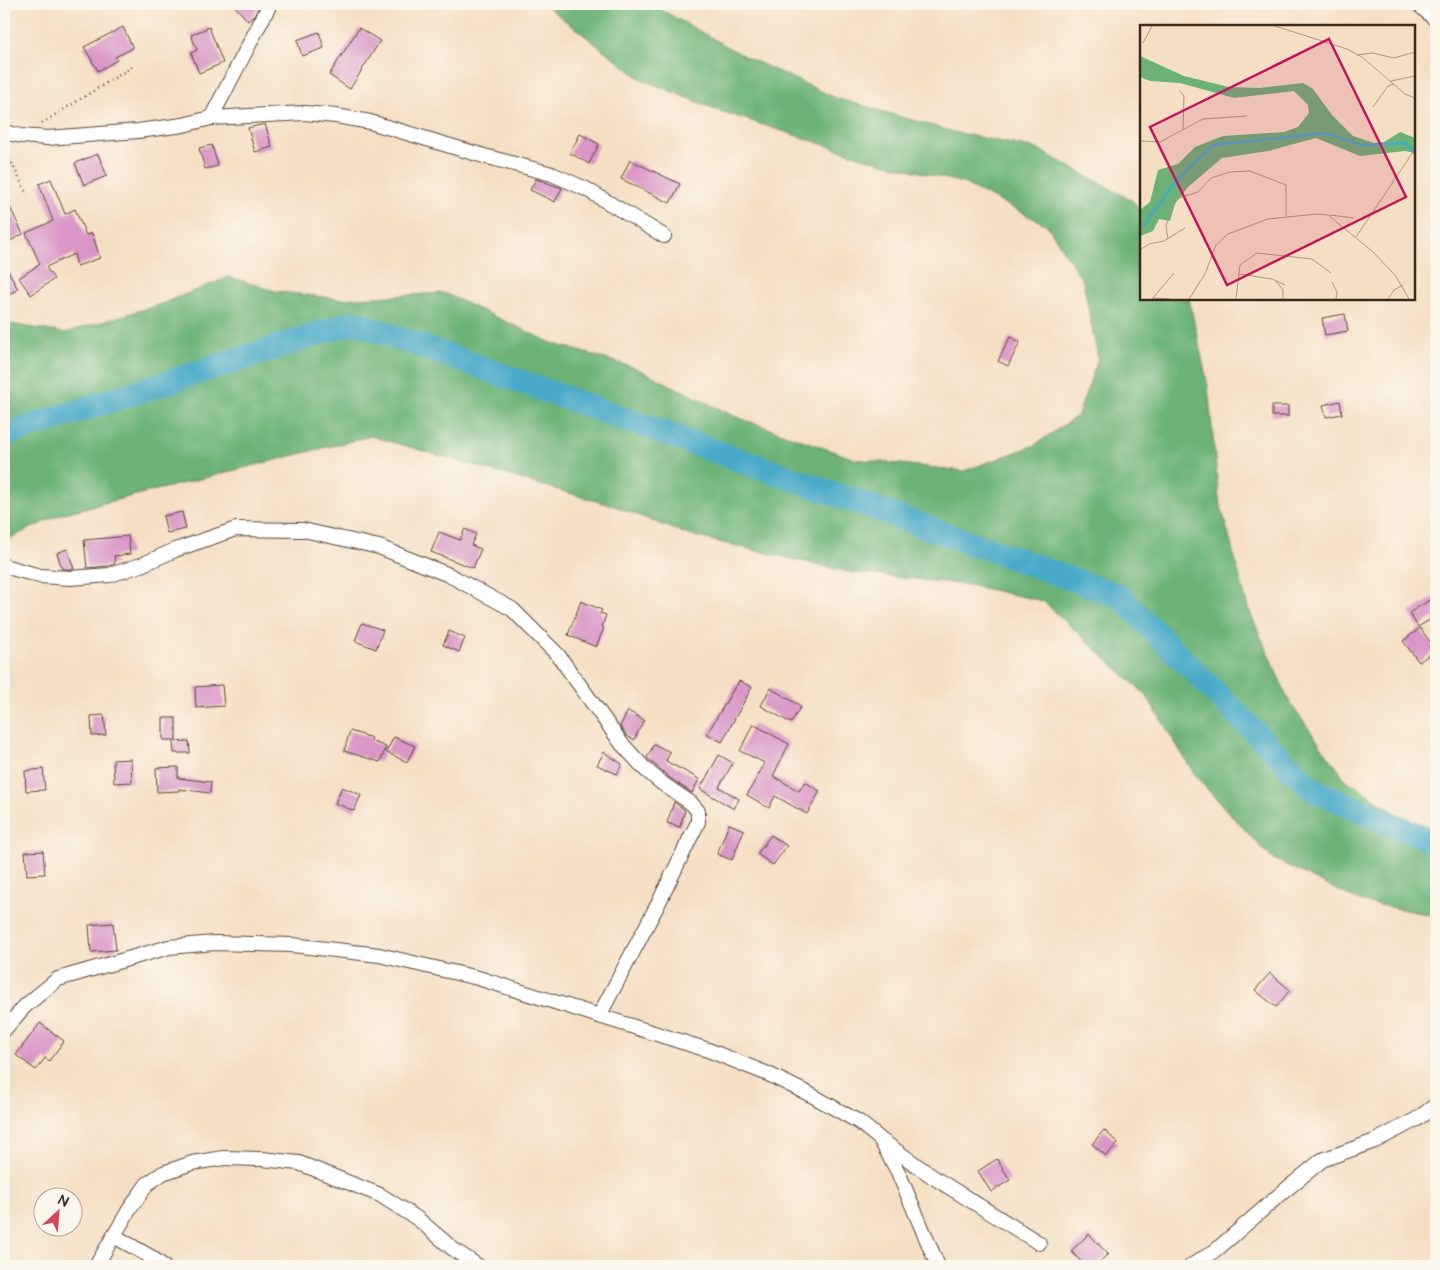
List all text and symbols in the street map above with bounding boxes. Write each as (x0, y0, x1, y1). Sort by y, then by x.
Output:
inset map (1140, 25, 1415, 300)
north arrow (32, 1188, 82, 1238)
text: N (55, 1190, 72, 1212)

